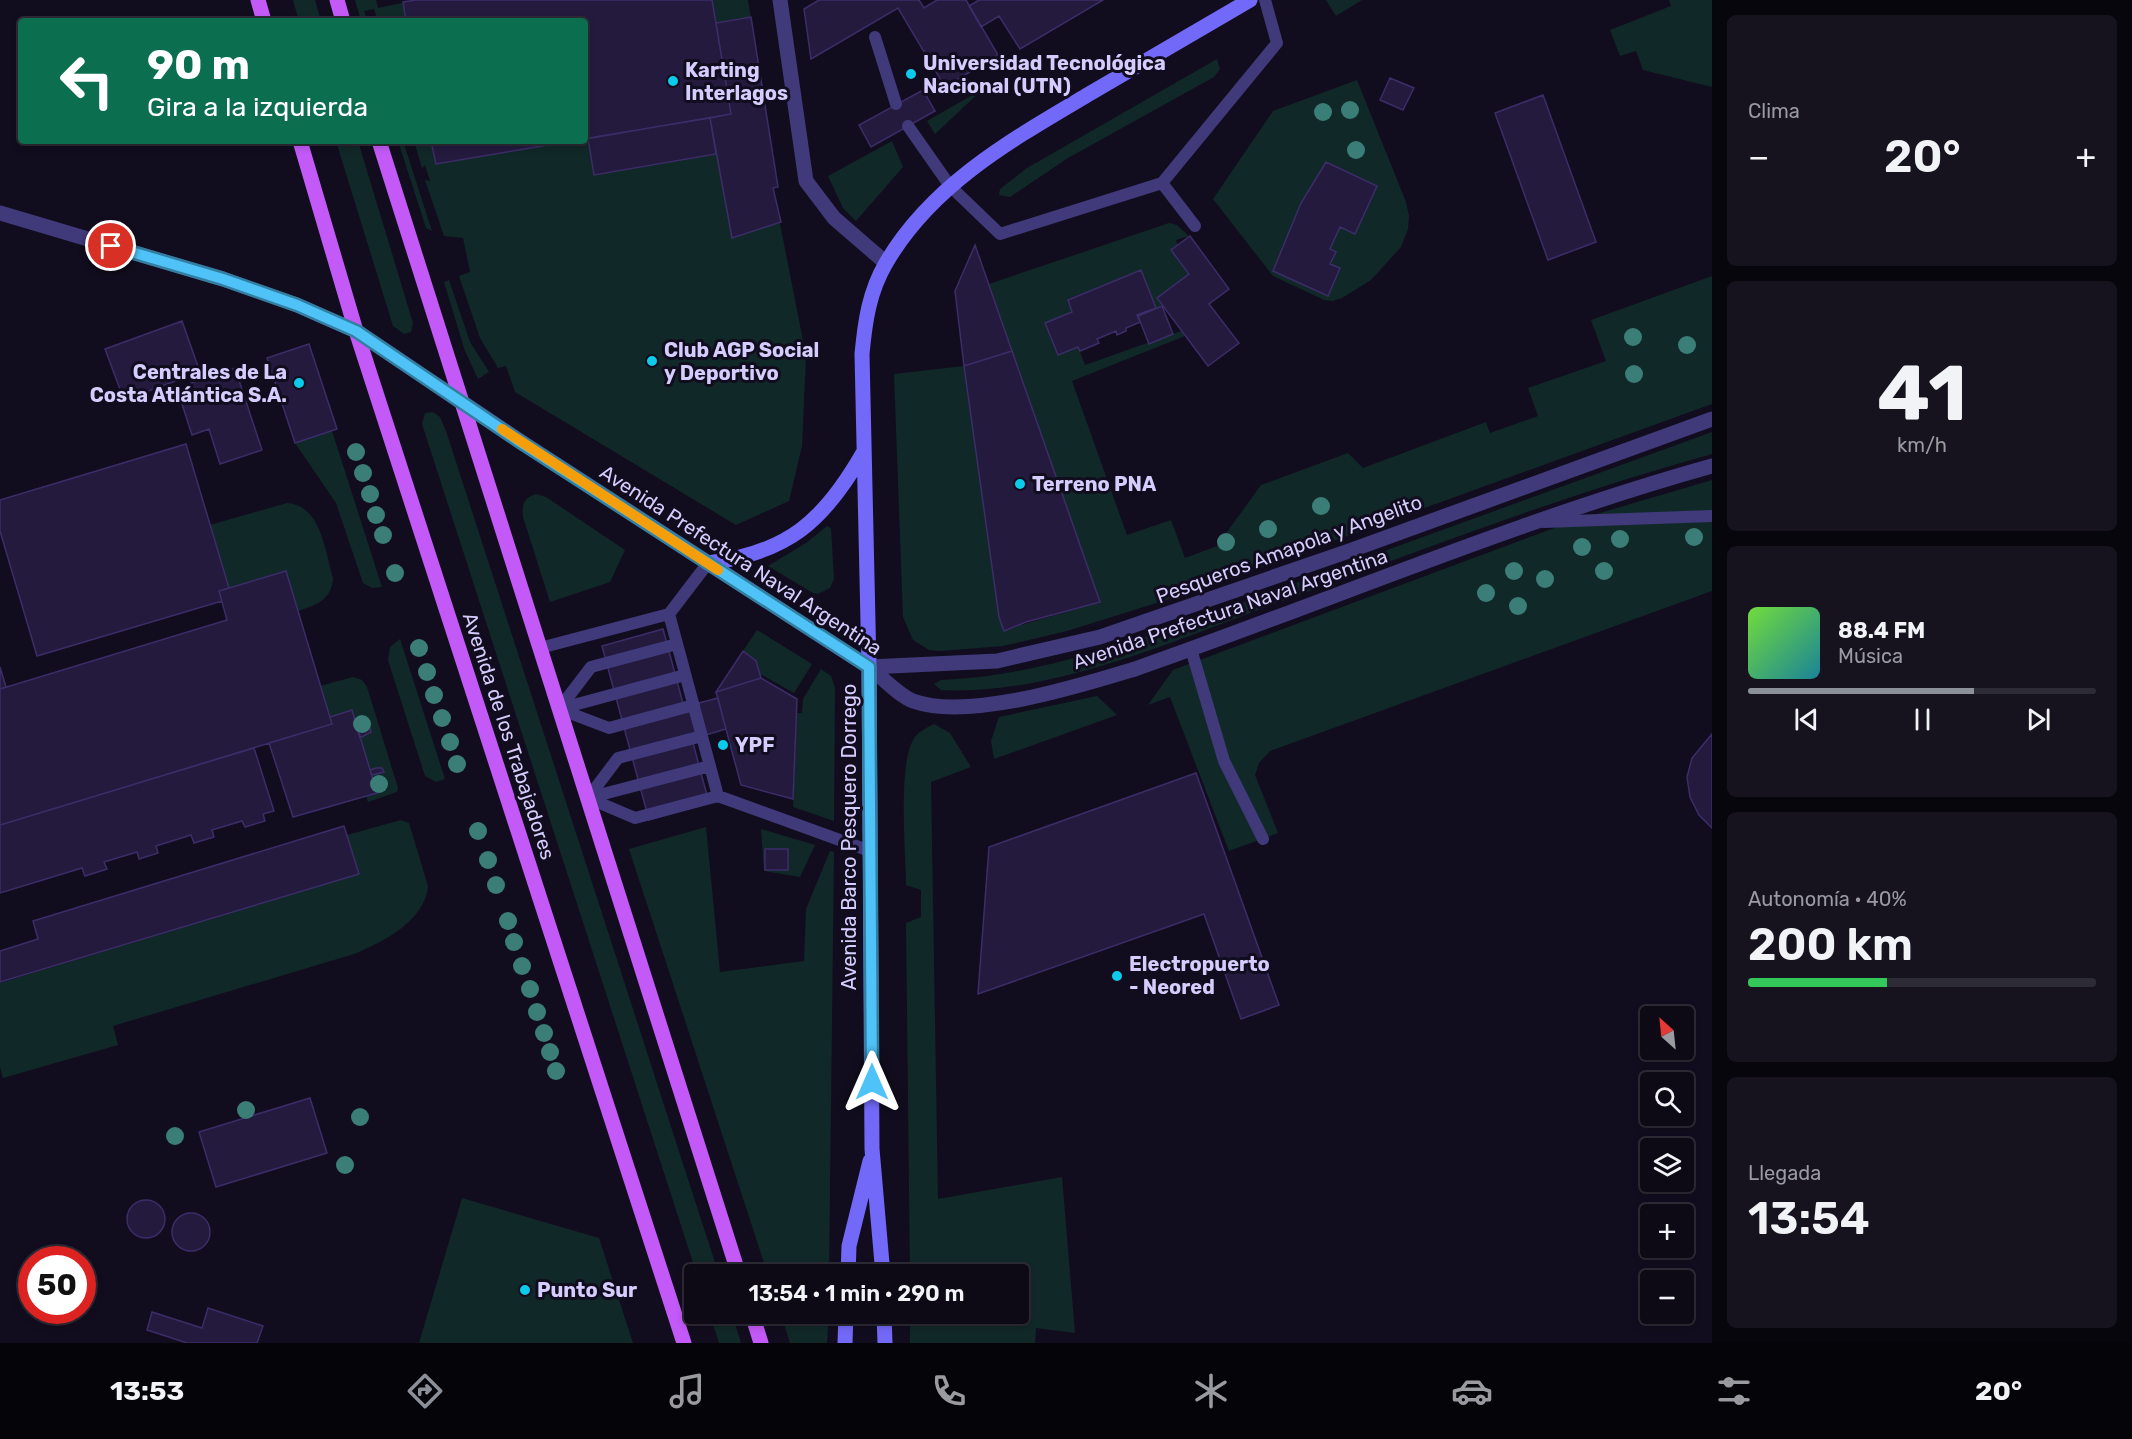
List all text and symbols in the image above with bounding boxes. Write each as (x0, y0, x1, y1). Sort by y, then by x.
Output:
text: 90 m (147, 40, 250, 90)
icon: left (48, 42, 126, 120)
place label: Universidad Tecnológica Nacional (UTN) (923, 51, 1166, 98)
place label: Karting Interlagos (685, 58, 788, 105)
marker: Universidad Tecnológica Nacional (UTN) (904, 67, 918, 81)
marker: Karting Interlagos (666, 74, 680, 88)
text: Gira a la izquierda (147, 91, 368, 123)
text: Clima (1748, 99, 1800, 123)
text: 20° (1884, 130, 1961, 183)
text: − (1748, 137, 1769, 176)
text: + (2075, 137, 2096, 176)
pin (85, 220, 136, 271)
icon: arrive (94, 229, 127, 262)
place label: Club AGP Social y Deportivo (664, 338, 819, 385)
text: 41 (1877, 347, 1967, 440)
marker: Club AGP Social y Deportivo (645, 354, 659, 368)
place label: Centrales de La Costa Atlántica S.A. (90, 360, 287, 407)
marker: Centrales de La Costa Atlántica S.A. (292, 376, 306, 390)
text: km/h (1897, 433, 1947, 457)
street label: Avenida Prefectura Naval Argentina (596, 460, 886, 660)
place label: Terreno PNA (1032, 472, 1157, 496)
marker: Terreno PNA (1013, 477, 1027, 491)
street label: Pesqueros Amapola y Angelito (1153, 490, 1425, 608)
street label: Avenida Prefectura Naval Argentina (1069, 544, 1391, 674)
street label: Avenida de los Trabajadores (458, 609, 560, 863)
text: 88.4 FM (1838, 617, 1925, 644)
text: Música (1838, 644, 1903, 668)
street label: Avenida Barco Pesquero Dorrego (837, 684, 861, 990)
icon: previous (1790, 703, 1823, 736)
icon: pause (1906, 703, 1939, 736)
icon: next (2022, 703, 2055, 736)
place label: YPF (735, 733, 775, 757)
marker: YPF (716, 738, 730, 752)
text: Autonomía · 40% (1748, 887, 1907, 911)
text: 200 km (1748, 918, 1913, 971)
place label: Electropuerto - Neored (1129, 952, 1270, 999)
marker: Electropuerto - Neored (1110, 969, 1124, 983)
north arrow (1640, 1006, 1694, 1060)
map controls (1640, 1006, 1694, 1324)
position arrow (840, 1050, 904, 1114)
button: search (1640, 1072, 1694, 1126)
button: layers (1640, 1138, 1694, 1192)
text: Llegada (1748, 1161, 1821, 1185)
text: 13:54 (1748, 1192, 1870, 1245)
button: + (1640, 1204, 1694, 1258)
speed limit sign: 50 (18, 1246, 96, 1324)
button: − (1640, 1270, 1694, 1324)
place label: Punto Sur (537, 1278, 637, 1302)
text: 13:54 · 1 min · 290 m (748, 1280, 965, 1307)
marker: Punto Sur (518, 1283, 532, 1297)
icon: directions (404, 1370, 446, 1412)
icon: music (666, 1370, 708, 1412)
icon: phone (928, 1370, 970, 1412)
icon: climate (1190, 1370, 1232, 1412)
icon: car (1451, 1370, 1493, 1412)
icon: filters (1713, 1370, 1755, 1412)
text: 13:53 (110, 1375, 184, 1407)
text: 20° (1975, 1375, 2022, 1407)

